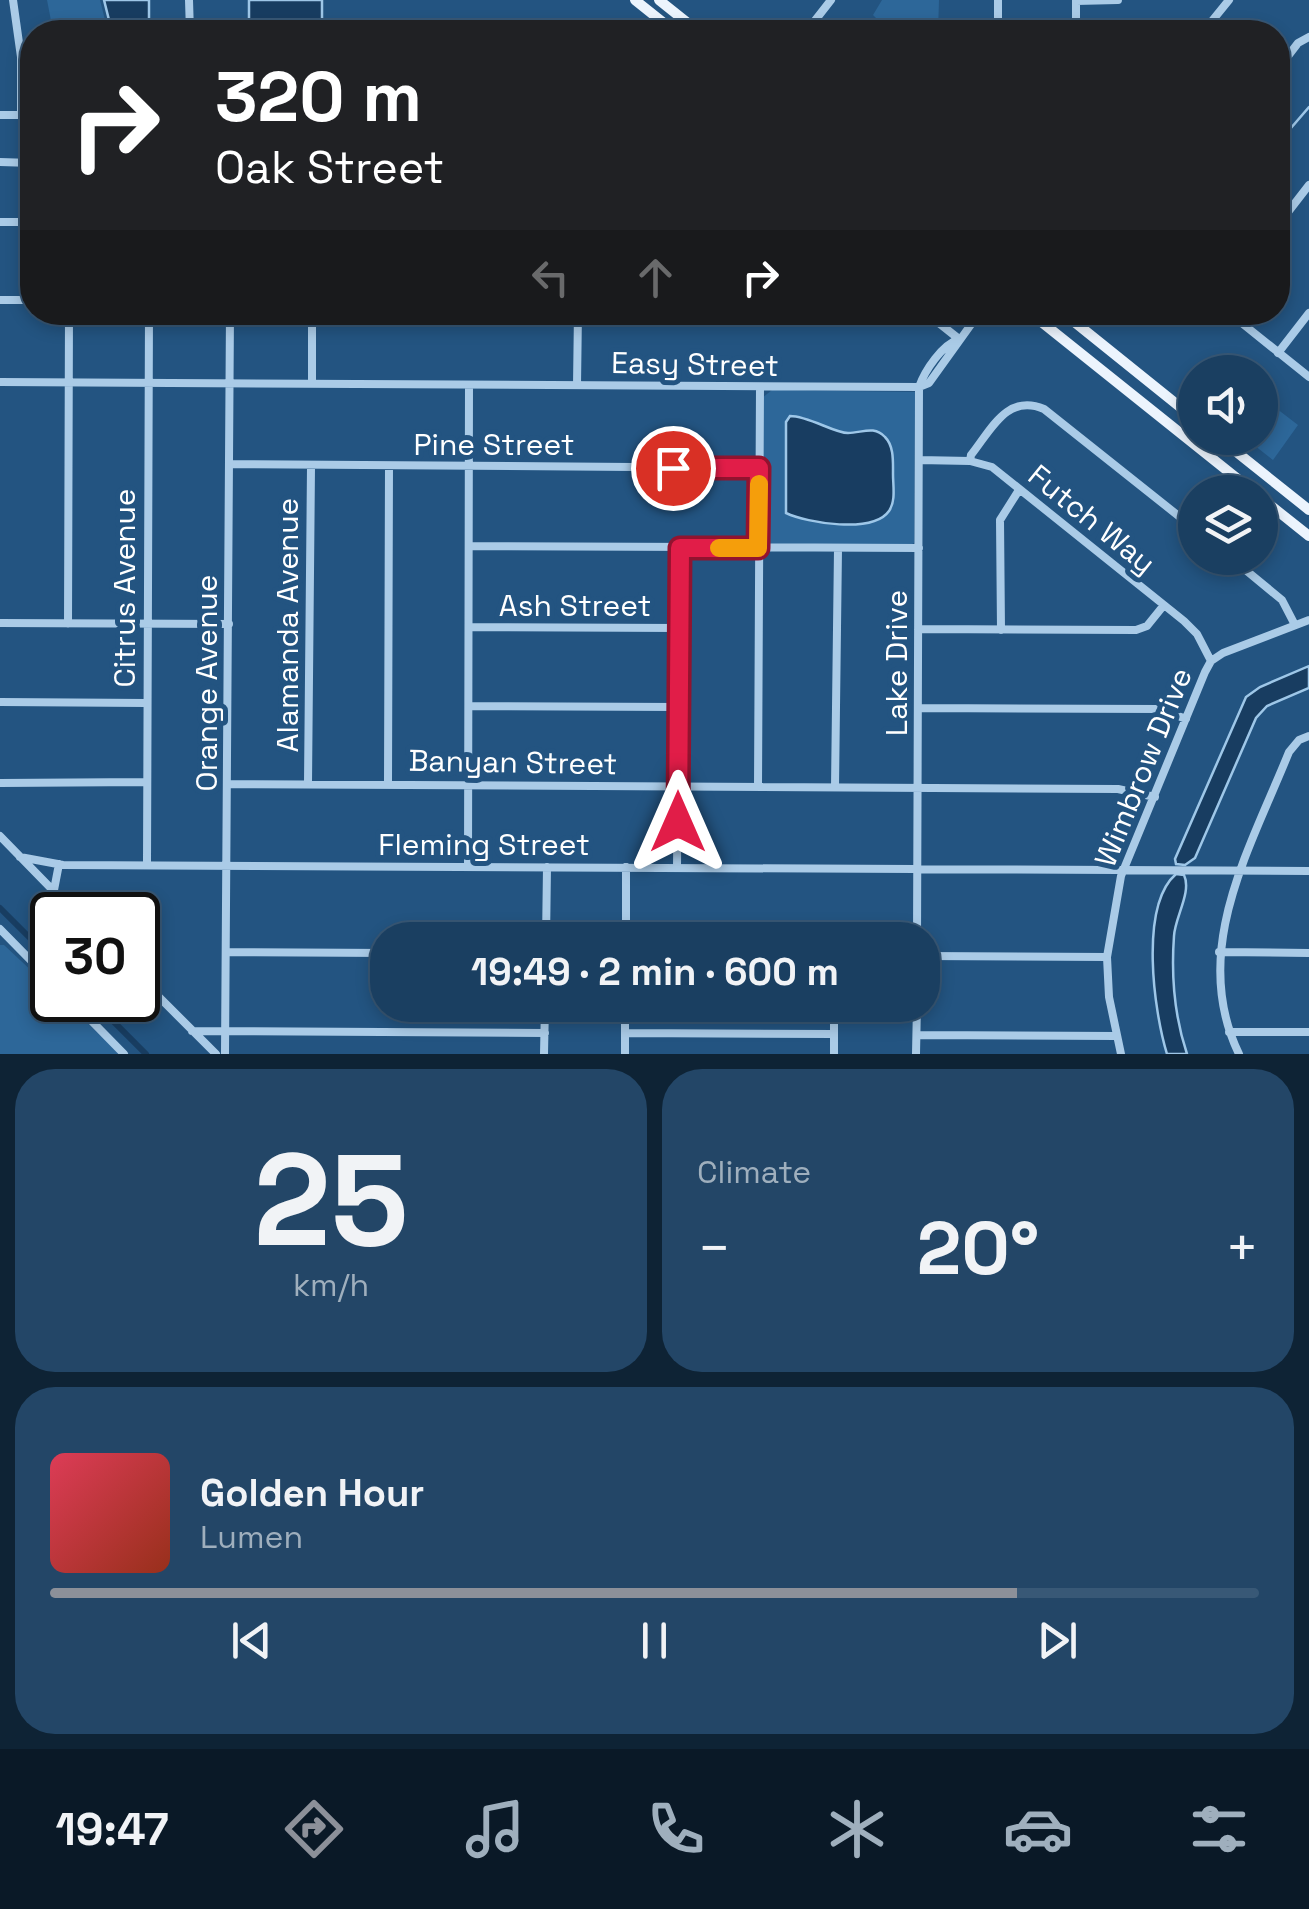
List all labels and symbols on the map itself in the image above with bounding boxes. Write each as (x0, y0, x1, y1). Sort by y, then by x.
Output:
street label: Easy Street (611, 343, 779, 385)
street label: Pine Street (414, 425, 574, 464)
pin (631, 426, 716, 511)
street label: Futch Way (1020, 456, 1164, 582)
street label: Citrus Avenue (105, 488, 144, 688)
street label: Alamanda Avenue (268, 498, 307, 752)
street label: Orange Avenue (187, 575, 226, 791)
street label: Ash Street (499, 586, 651, 625)
street label: Lake Drive (877, 590, 916, 736)
street label: Wimbrow Drive (1085, 662, 1201, 872)
street label: Banyan Street (408, 741, 618, 783)
position arrow (626, 770, 730, 874)
street label: Fleming Street (378, 825, 590, 864)
speed limit sign: 30 (30, 892, 160, 1022)

